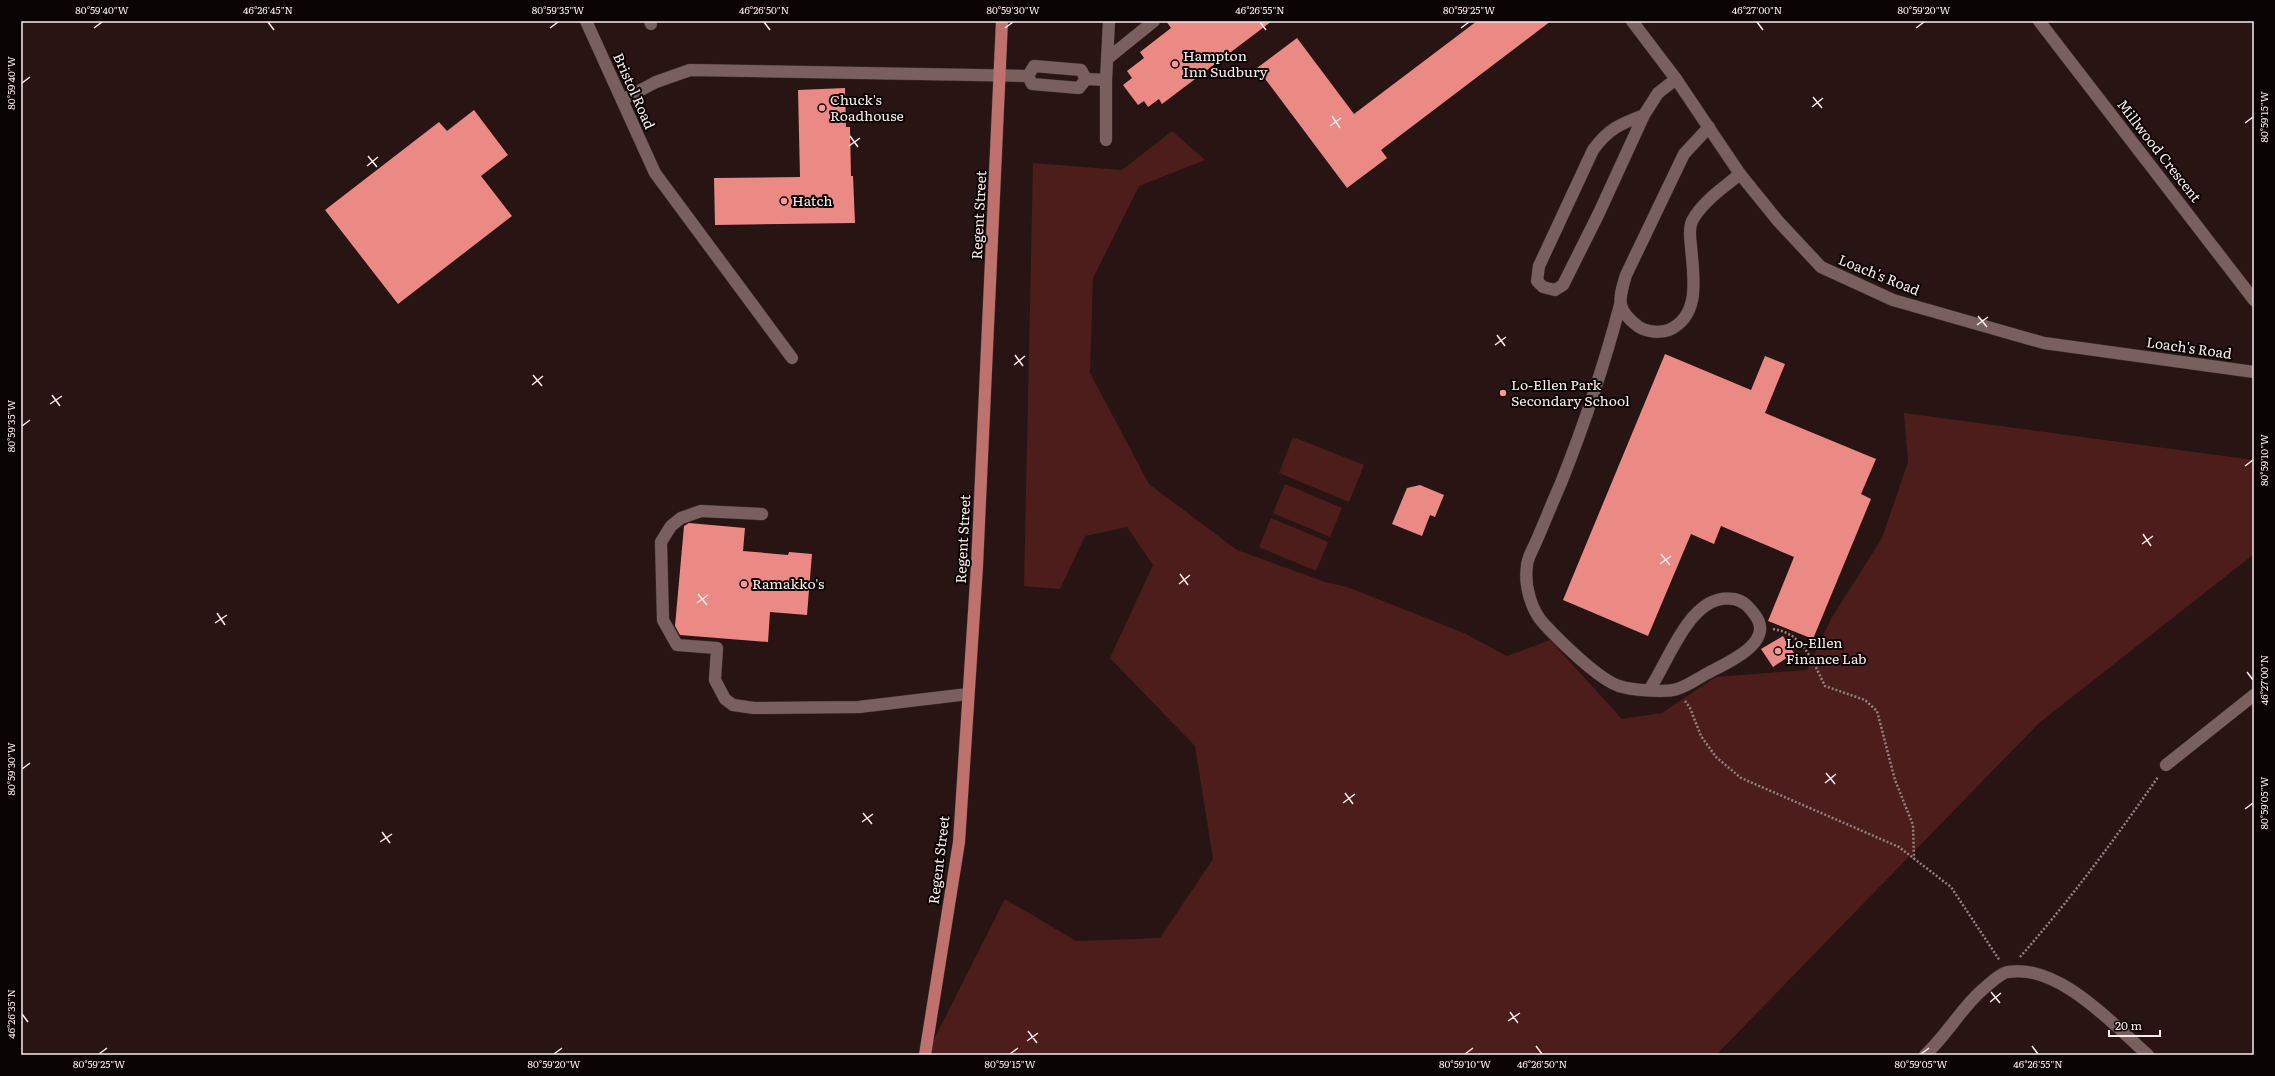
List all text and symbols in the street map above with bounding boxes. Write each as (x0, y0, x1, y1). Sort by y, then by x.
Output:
text: 80°59'40"W (75, 2, 129, 17)
text: 46°26'45"N (243, 2, 293, 17)
text: 80°59'35"W (532, 2, 584, 17)
text: 46°26'50"N (739, 2, 789, 17)
text: 80°59'30"W (986, 2, 1040, 17)
text: 46°26'55"N (1235, 2, 1285, 17)
text: 80°59'25"W (1443, 2, 1495, 17)
text: 46°27'00"N (1732, 2, 1782, 17)
text: 80°59'20"W (1898, 2, 1951, 17)
place label: Hampton Inn Sudbury (1183, 45, 1269, 81)
street label: Bristol Road (609, 49, 661, 132)
text: 80°59'40"W (3, 56, 18, 110)
marker: Hampton Inn Sudbury (1170, 59, 1180, 69)
place label: Chuck's Roadhouse (830, 89, 904, 125)
text: 80°59'15"W (2256, 91, 2271, 143)
street label: Millwood Crescent (2113, 95, 2207, 206)
marker: Chuck's Roadhouse (817, 103, 827, 113)
street label: Regent Street (966, 170, 990, 260)
place label: Hatch (792, 190, 833, 210)
marker: Hatch (779, 196, 789, 206)
street label: Loach's Road (1836, 249, 1923, 300)
street label: Loach's Road (2145, 331, 2234, 363)
place label: Lo-Ellen Park Secondary School (1511, 374, 1630, 410)
marker: Lo-Ellen Park Secondary School (1498, 388, 1508, 398)
text: 80°59'35"W (3, 400, 18, 452)
text: 80°59'10"W (2256, 434, 2271, 486)
street label: Regent Street (950, 494, 974, 584)
place label: Ramakko's (752, 573, 824, 593)
marker: Ramakko's (739, 579, 749, 589)
place label: Lo-Ellen Finance Lab (1786, 632, 1867, 668)
marker: Lo-Ellen Finance Lab (1773, 646, 1783, 656)
text: 46°27'00"N (2256, 655, 2271, 705)
text: 80°59'30"W (3, 742, 18, 796)
text: 80°59'05"W (2256, 776, 2271, 829)
street label: Regent Street (923, 814, 953, 905)
text: 46°26'35"N (3, 989, 18, 1039)
scale bar (2109, 1012, 2160, 1038)
text: 20 m (2115, 1016, 2142, 1034)
text: 80°59'25"W (73, 1056, 125, 1071)
text: 80°59'20"W (528, 1056, 581, 1071)
text: 80°59'15"W (984, 1056, 1036, 1071)
text: 80°59'10"W (1439, 1056, 1491, 1071)
text: 46°26'50"N (1517, 1056, 1567, 1071)
text: 80°59'05"W (1895, 1056, 1948, 1071)
text: 46°26'55"N (2013, 1056, 2063, 1071)

